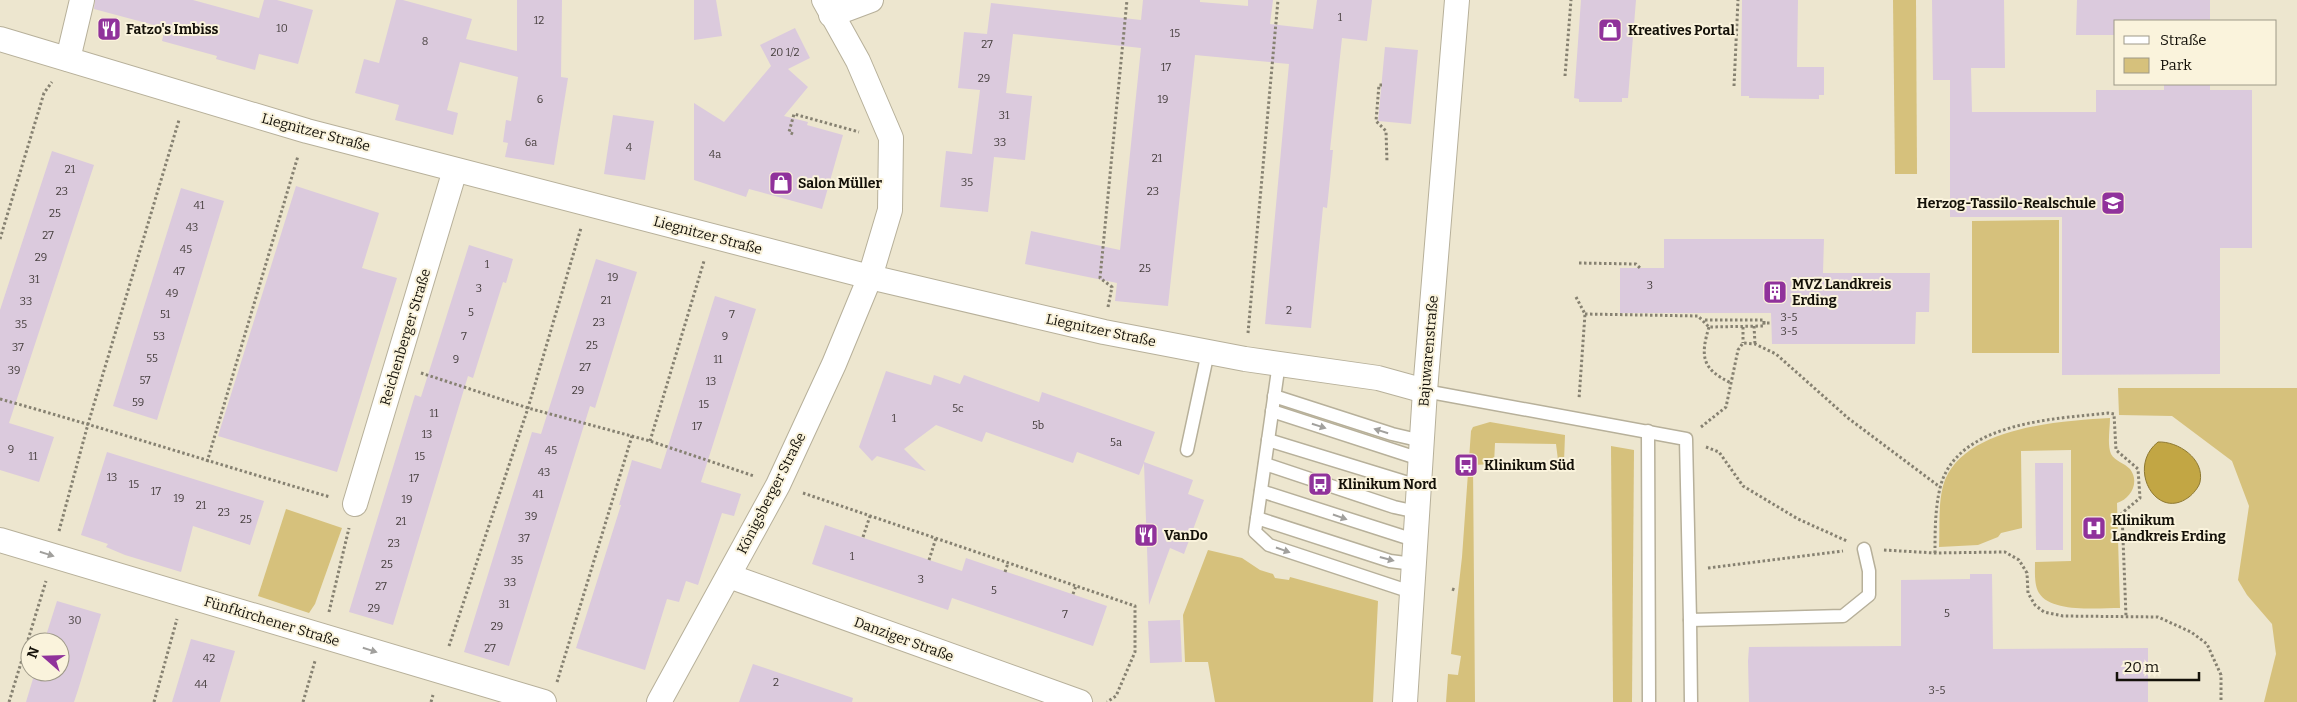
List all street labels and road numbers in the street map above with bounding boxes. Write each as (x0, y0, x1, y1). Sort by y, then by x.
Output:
street label: Liegnitzer Straße (260, 110, 372, 155)
street label: Liegnitzer Straße (652, 213, 764, 258)
street label: Reichenberger Straße (377, 267, 434, 408)
street label: Bajuwarenstraße (1415, 295, 1442, 407)
street label: Liegnitzer Straße (1044, 311, 1157, 350)
street label: Königsberger Straße (733, 430, 809, 557)
street label: Fünfkirchener Straße (202, 593, 342, 650)
street label: Danziger Straße (852, 614, 956, 665)

